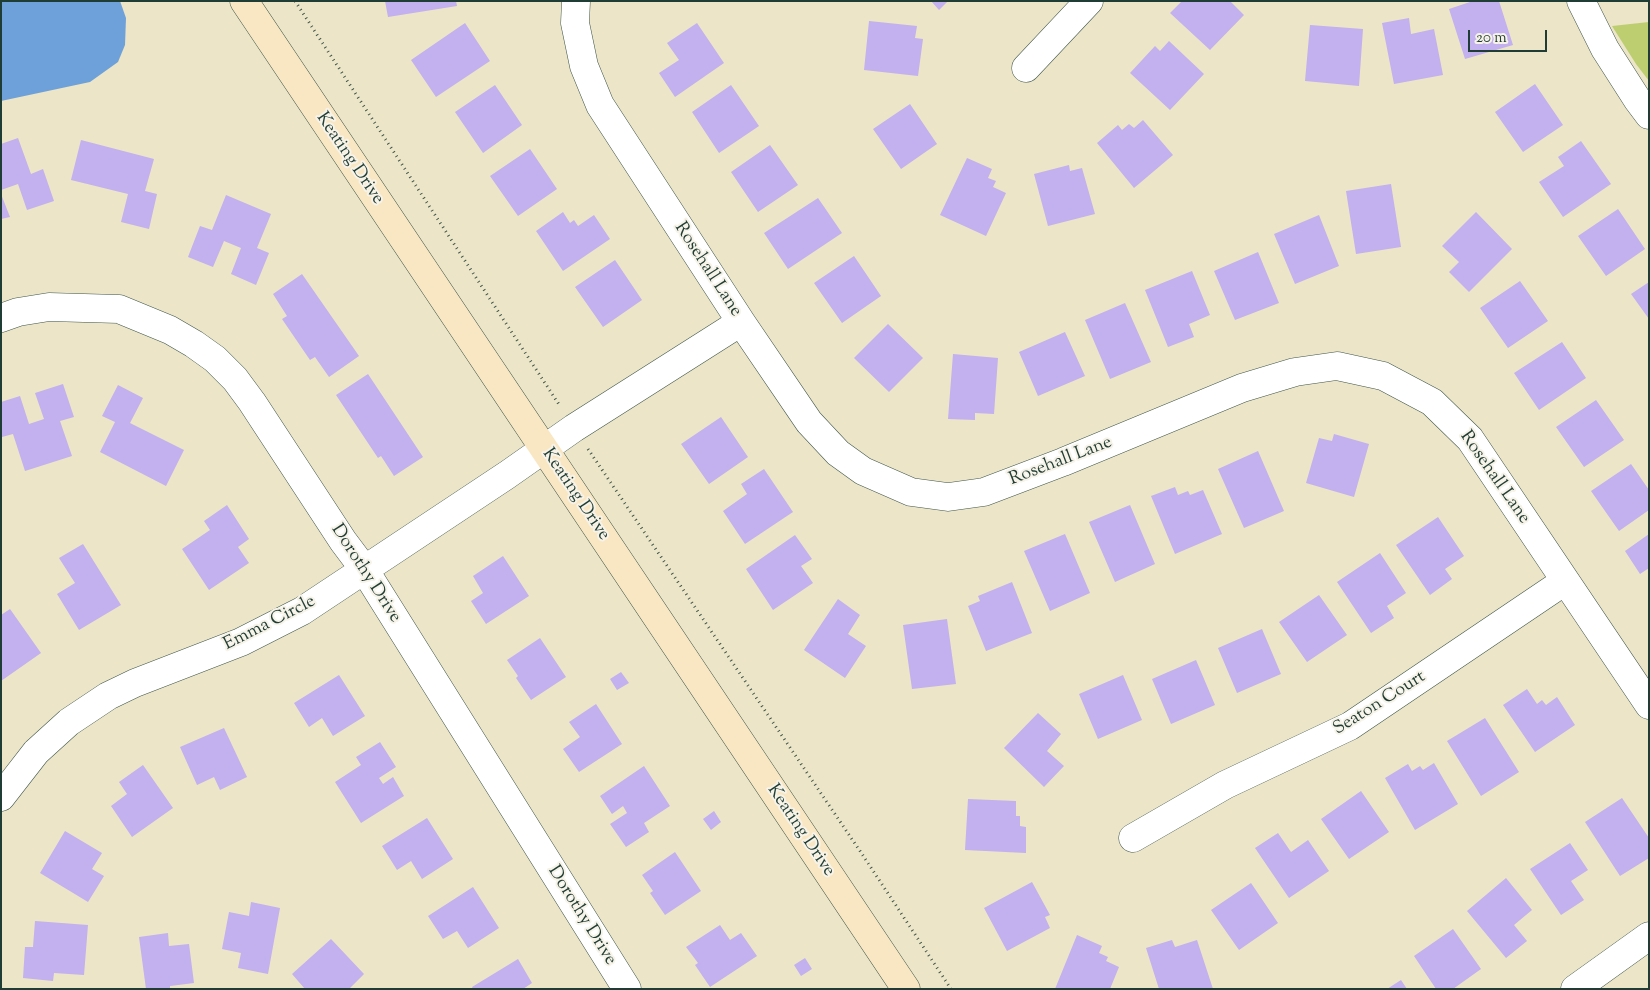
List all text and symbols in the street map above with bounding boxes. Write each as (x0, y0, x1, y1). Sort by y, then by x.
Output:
scale bar (1470, 20, 1549, 52)
text: 20 m (1476, 28, 1507, 49)
street label: Keating Drive (310, 109, 388, 209)
street label: Rosehall Lane (668, 219, 746, 321)
street label: Rosehall Lane (1454, 427, 1534, 529)
street label: Rosehall Lane (1007, 433, 1115, 491)
street label: Keating Drive (536, 445, 614, 545)
street label: Dorothy Drive (325, 521, 405, 627)
street label: Emma Circle (221, 592, 319, 656)
street label: Seaton Court (1330, 667, 1430, 741)
street label: Keating Drive (761, 781, 839, 881)
street label: Dorothy Drive (542, 862, 620, 970)

